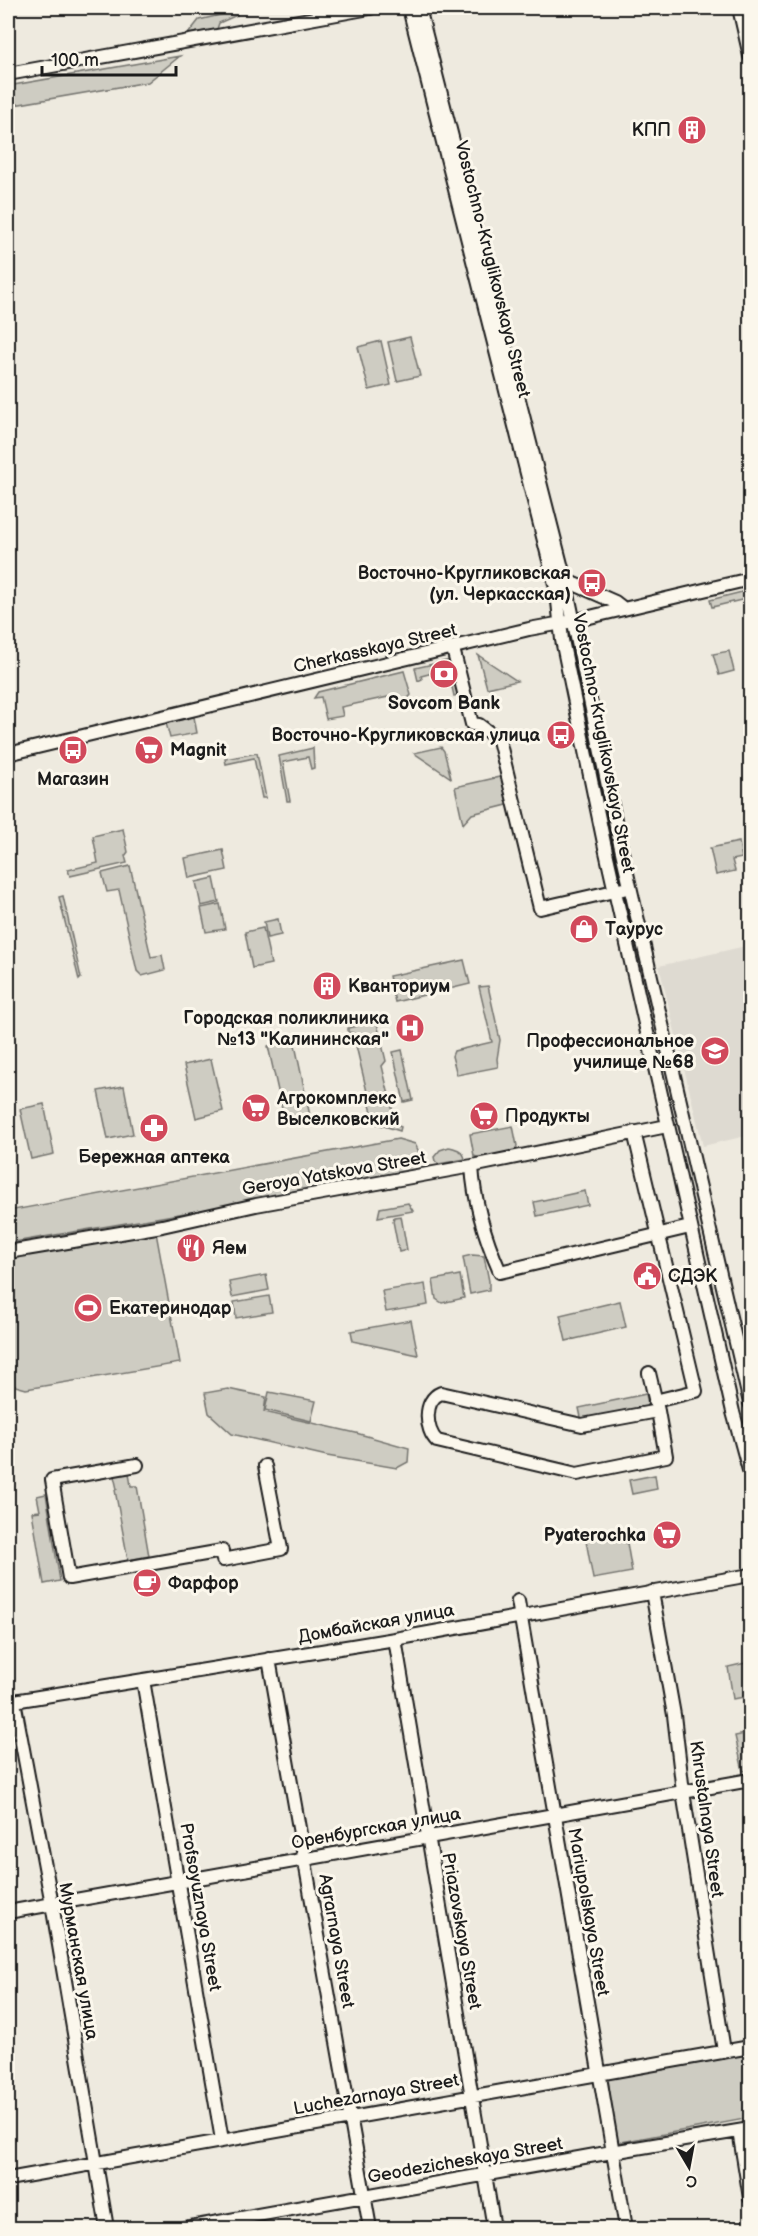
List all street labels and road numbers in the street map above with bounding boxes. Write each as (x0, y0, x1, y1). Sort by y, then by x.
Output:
street label: Vostochno-Kruglikovskaya Street (450, 139, 535, 400)
street label: Vostochno-Kruglikovskaya Street (568, 612, 639, 875)
street label: Cherkasskaya Street (291, 619, 459, 677)
street label: Geroya Yatskova Street (240, 1147, 428, 1200)
street label: Домбайская улица (296, 1599, 456, 1648)
street label: Khrustalnaya Street (685, 1739, 728, 1899)
street label: Оренбургская улица (290, 1803, 463, 1854)
street label: Profsoyuznaya Street (175, 1821, 226, 1993)
street label: Mariupolskaya Street (563, 1826, 614, 1998)
street label: Priazovskaya Street (437, 1851, 486, 2012)
street label: Agrarnaya Street (314, 1872, 359, 2010)
street label: Мурманская улица (54, 1881, 103, 2042)
street label: Luchezarnaya Street (292, 2070, 461, 2119)
street label: Geodezicheskaya Street (366, 2133, 565, 2188)

